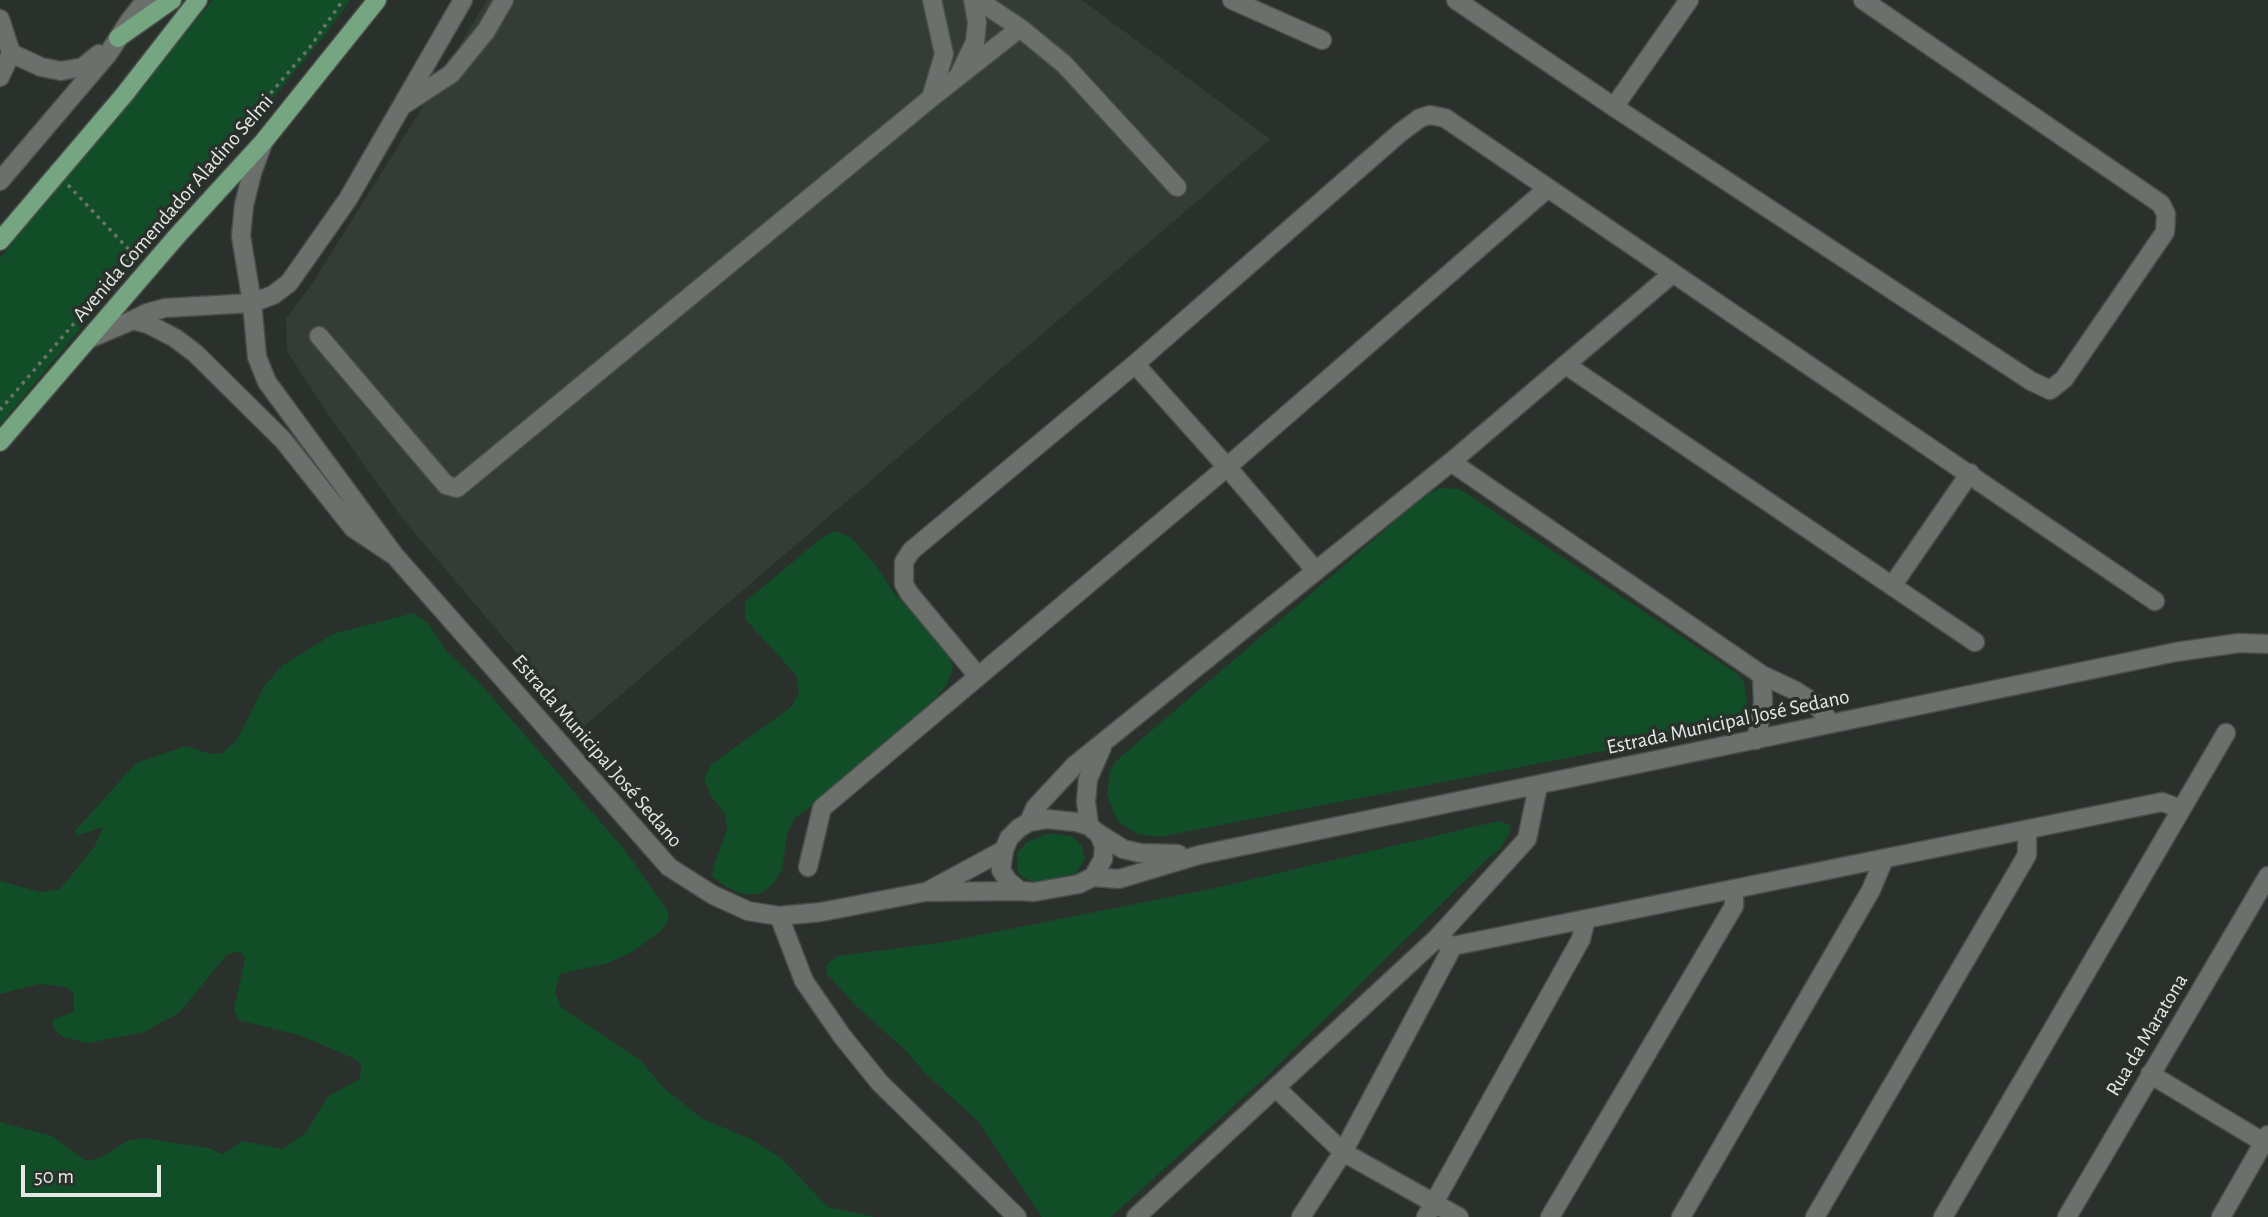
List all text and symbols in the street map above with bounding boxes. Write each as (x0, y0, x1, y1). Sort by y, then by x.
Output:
street label: Avenida Comendador Aladino Selmi (67, 89, 279, 327)
street label: Estrada Municipal José Sedano (506, 649, 688, 853)
street label: Estrada Municipal José Sedano (1604, 684, 1852, 760)
street label: Rua da Maratona (2101, 969, 2193, 1101)
scale bar (24, 1150, 164, 1194)
text: 50 m (34, 1166, 74, 1187)

